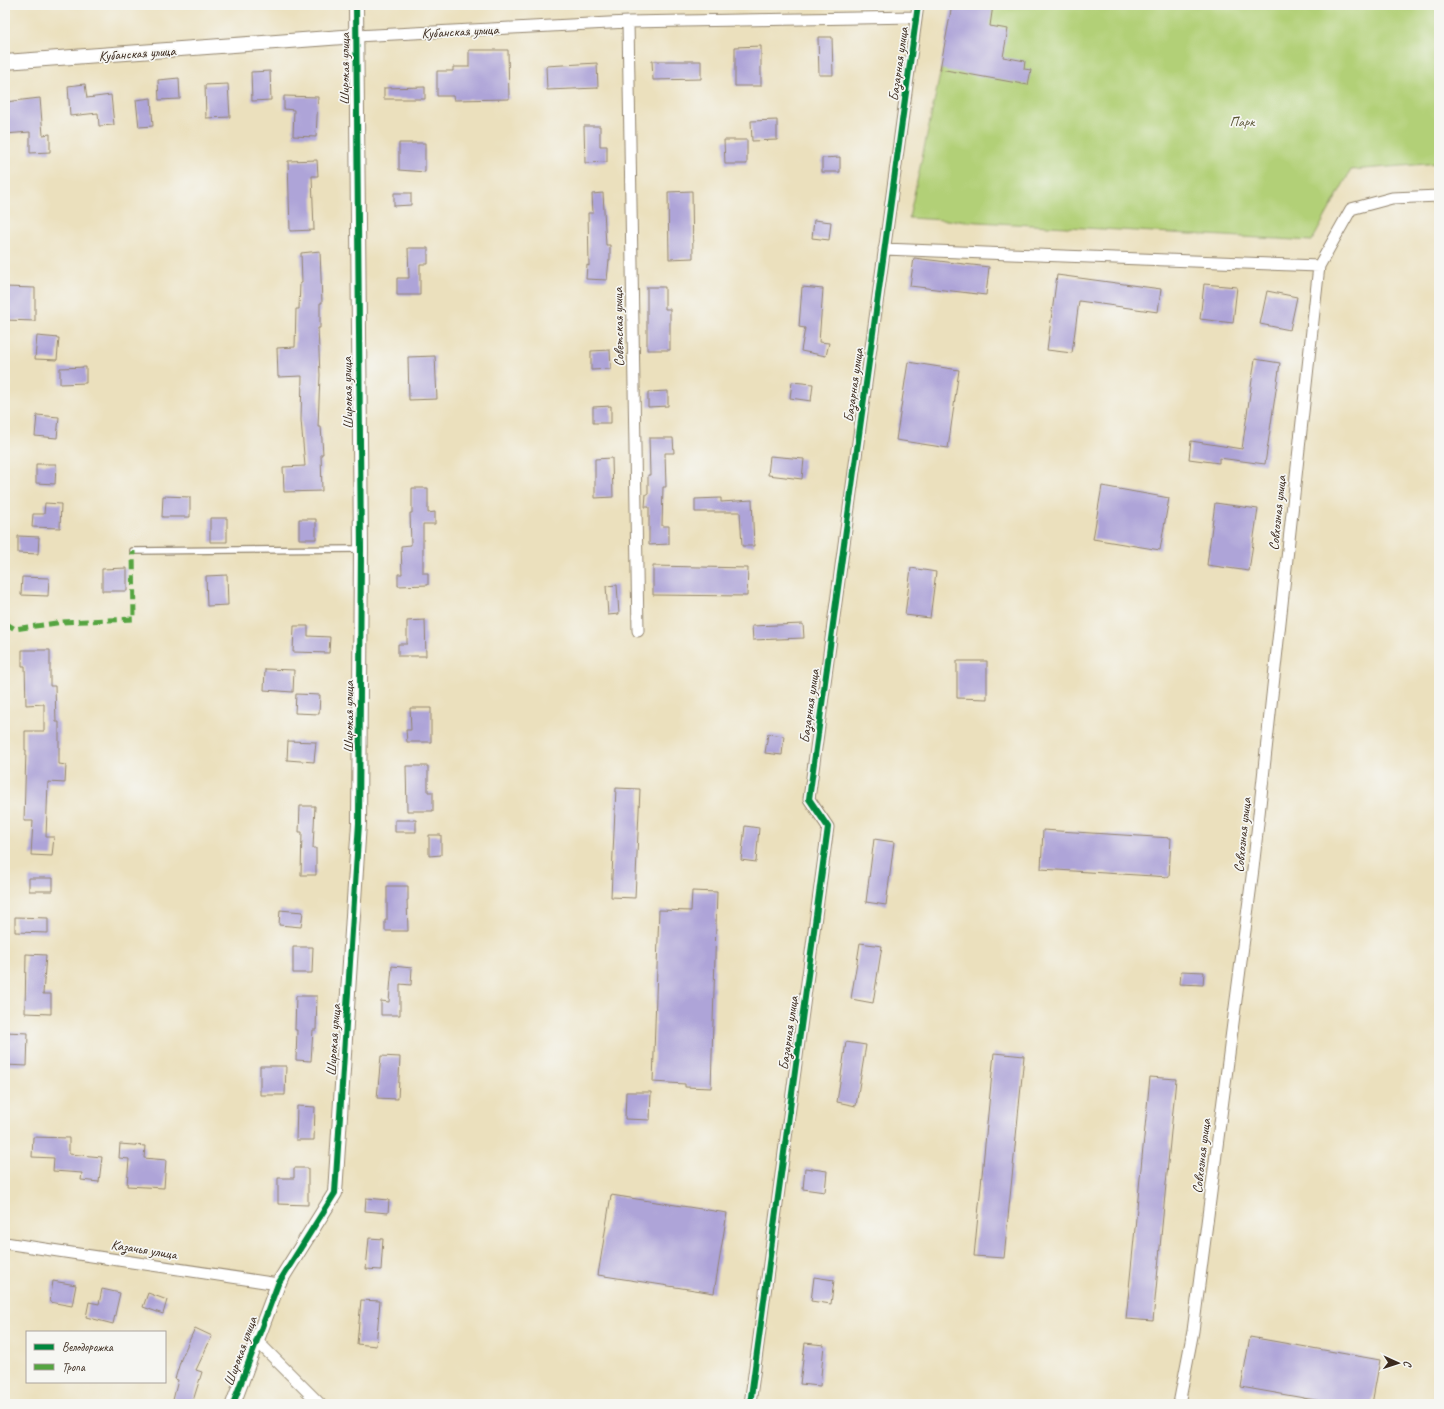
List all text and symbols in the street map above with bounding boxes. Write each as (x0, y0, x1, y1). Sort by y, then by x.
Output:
street label: Кубанская улица (421, 21, 500, 42)
street label: Базарная улица (885, 25, 912, 102)
street label: Широкая улица (336, 32, 353, 105)
street label: Кубанская улица (98, 42, 177, 65)
park label: Парк (1230, 113, 1256, 130)
street label: Советская улица (609, 286, 628, 367)
street label: Базарная улица (840, 346, 867, 423)
street label: Широкая улица (338, 356, 357, 429)
street label: Совхозная улица (1265, 474, 1290, 551)
street label: Базарная улица (796, 667, 823, 744)
street label: Широкая улица (340, 680, 357, 753)
street label: Совхозная улица (1230, 796, 1255, 873)
street label: Базарная улица (775, 994, 802, 1071)
street label: Широкая улица (323, 1003, 345, 1077)
street label: Совхозная улица (1188, 1117, 1215, 1194)
street label: Казачья улица (110, 1236, 179, 1263)
street label: Широкая улица (220, 1314, 261, 1388)
legend (26, 1331, 166, 1383)
text: Велодорожка (62, 1339, 114, 1355)
north arrow (1378, 1343, 1418, 1383)
text: Тропа (62, 1359, 86, 1375)
text: С (1401, 1360, 1415, 1368)

